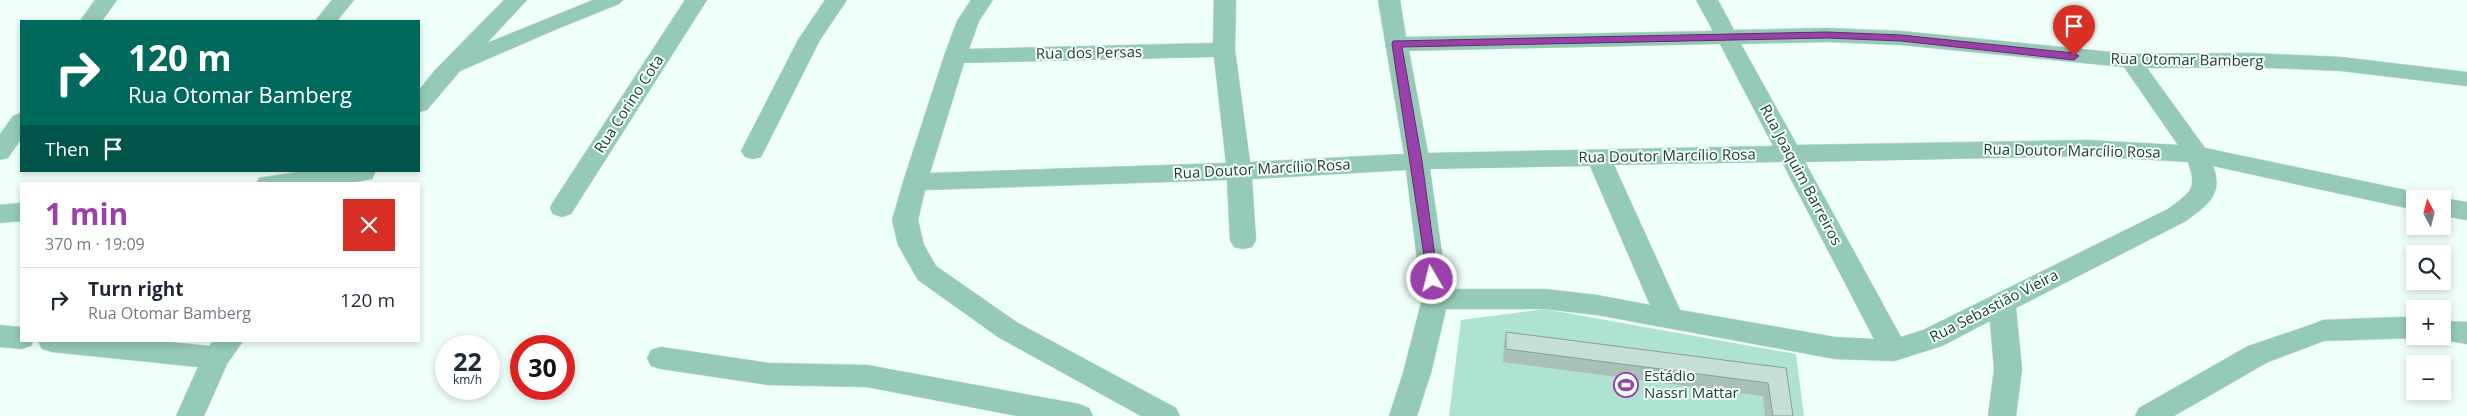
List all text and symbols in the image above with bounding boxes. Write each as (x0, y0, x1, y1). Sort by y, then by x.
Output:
pin (2053, 5, 2095, 56)
icon: arrive (2060, 12, 2088, 40)
text: 120 m (128, 34, 232, 81)
icon: right (45, 40, 110, 105)
street label: Rua dos Persas (1036, 41, 1142, 63)
street label: Rua Otomar Bamberg (2110, 48, 2264, 70)
street label: Rua Corino Cota (589, 50, 667, 156)
text: Rua Otomar Bamberg (128, 79, 352, 109)
street label: Rua Joaquim Barreiros (1756, 101, 1848, 248)
icon: arrive (99, 135, 127, 163)
text: Then (45, 136, 89, 162)
street label: Rua Doutor Marcílio Rosa (1983, 138, 2161, 162)
street label: Rua Doutor Marcílio Rosa (1578, 143, 1756, 167)
street label: Rua Doutor Marcílio Rosa (1173, 153, 1351, 183)
north arrow (2406, 190, 2451, 235)
map controls (2406, 190, 2451, 400)
text: 1 min (45, 193, 128, 234)
button: close (343, 199, 395, 251)
text: 370 m · 19:09 (45, 233, 145, 255)
button: search (2406, 245, 2451, 290)
position arrow (1405, 252, 1457, 304)
street label: Rua Sebastião Vieira (1926, 264, 2061, 346)
text: Turn right (88, 276, 183, 302)
icon: right (45, 286, 73, 314)
text: 120 m (340, 287, 395, 313)
button: + (2406, 300, 2451, 345)
text: Rua Otomar Bamberg (88, 302, 251, 324)
speed limit sign: 30 (510, 335, 575, 400)
text: 22 (453, 344, 482, 378)
button: − (2406, 355, 2451, 400)
place label: Estádio Nassri Mattar (1644, 365, 1739, 402)
text: km/h (453, 371, 482, 388)
sports icon: Estádio Nassri Mattar (1613, 372, 1639, 398)

